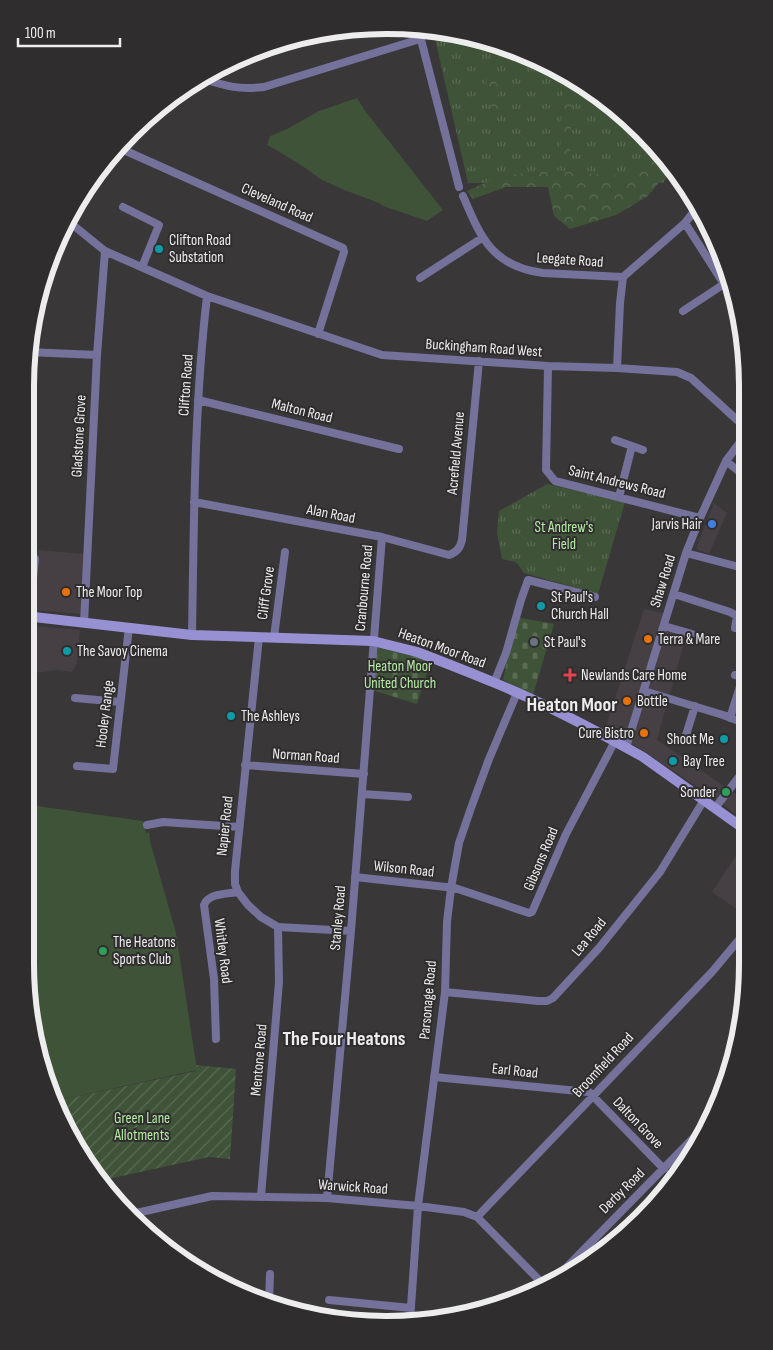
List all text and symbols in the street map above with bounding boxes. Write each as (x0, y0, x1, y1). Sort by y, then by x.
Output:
scale bar (18, 15, 120, 47)
text: 100 m (25, 24, 56, 43)
street label: Cleveland Road (238, 179, 316, 227)
place label: Clifton Road Substation (169, 231, 231, 267)
marker: Clifton Road Substation (153, 243, 165, 255)
street label: Leegate Road (536, 248, 604, 272)
street label: Buckingham Road West (425, 334, 543, 362)
street label: Clifton Road (174, 353, 198, 417)
street label: Gladstone Grove (67, 394, 91, 478)
street label: Malton Road (270, 394, 334, 428)
street label: Acrefield Avenue (443, 411, 469, 496)
street label: Saint Andrews Road (567, 461, 667, 503)
street label: Alan Road (304, 500, 357, 528)
place label: Jarvis Hair (651, 515, 703, 534)
park label: St Andrew's Field (535, 518, 593, 554)
marker: Jarvis Hair (706, 518, 718, 530)
street label: Cranbourne Road (351, 544, 377, 632)
street label: Shaw Road (646, 552, 680, 610)
street label: Cliff Grove (253, 565, 279, 621)
place label: The Moor Top (76, 583, 142, 602)
marker: The Moor Top (60, 586, 72, 598)
place label: St Paul's Church Hall (551, 588, 609, 624)
marker: St Paul's Church Hall (535, 600, 547, 612)
street label: Heaton Moor Road (396, 623, 488, 673)
place label: Terra & Mare (658, 630, 720, 649)
place label: St Paul's (544, 633, 586, 652)
marker: Terra & Mare (642, 633, 654, 645)
marker: St Paul's (528, 636, 540, 648)
place label: The Savoy Cinema (77, 642, 168, 661)
marker: The Savoy Cinema (61, 645, 73, 657)
park label: Heaton Moor United Church (364, 657, 436, 693)
place label: Newlands Care Home (581, 666, 687, 685)
marker: Newlands Care Home (563, 668, 577, 682)
street label: Hooley Range (91, 679, 119, 749)
place label: Bottle (637, 692, 668, 711)
district label: Heaton Moor (527, 693, 617, 717)
marker: Bottle (621, 695, 633, 707)
place label: The Ashleys (241, 707, 300, 726)
marker: The Ashleys (225, 710, 237, 722)
place label: Cure Bistro (578, 724, 634, 743)
marker: Cure Bistro (638, 727, 650, 739)
place label: Shoot Me (667, 730, 714, 749)
marker: Shoot Me (718, 733, 730, 745)
street label: Norman Road (272, 744, 340, 768)
place label: Bay Tree (683, 752, 725, 771)
marker: Bay Tree (667, 755, 679, 767)
place label: Sonder (680, 783, 717, 802)
marker: Sonder (720, 786, 732, 798)
street label: Napier Road (212, 795, 238, 857)
street label: Gibsons Road (519, 824, 563, 894)
street label: Wilson Road (373, 856, 435, 882)
street label: Stanley Road (326, 885, 350, 951)
street label: Lea Road (567, 914, 611, 960)
street label: Whitley Road (210, 917, 236, 985)
place label: The Heatons Sports Club (113, 933, 176, 969)
marker: The Heatons Sports Club (97, 945, 109, 957)
street label: Parsonage Road (415, 960, 441, 1040)
street label: Mentone Road (246, 1023, 272, 1097)
district label: The Four Heatons (283, 1027, 406, 1051)
street label: Broomfield Road (568, 1029, 638, 1101)
street label: Earl Road (491, 1059, 539, 1083)
street label: Dalton Grove (609, 1093, 667, 1153)
park label: Green Lane Allotments (113, 1109, 170, 1145)
street label: Derby Road (595, 1164, 649, 1218)
street label: Warwick Road (317, 1175, 389, 1199)

